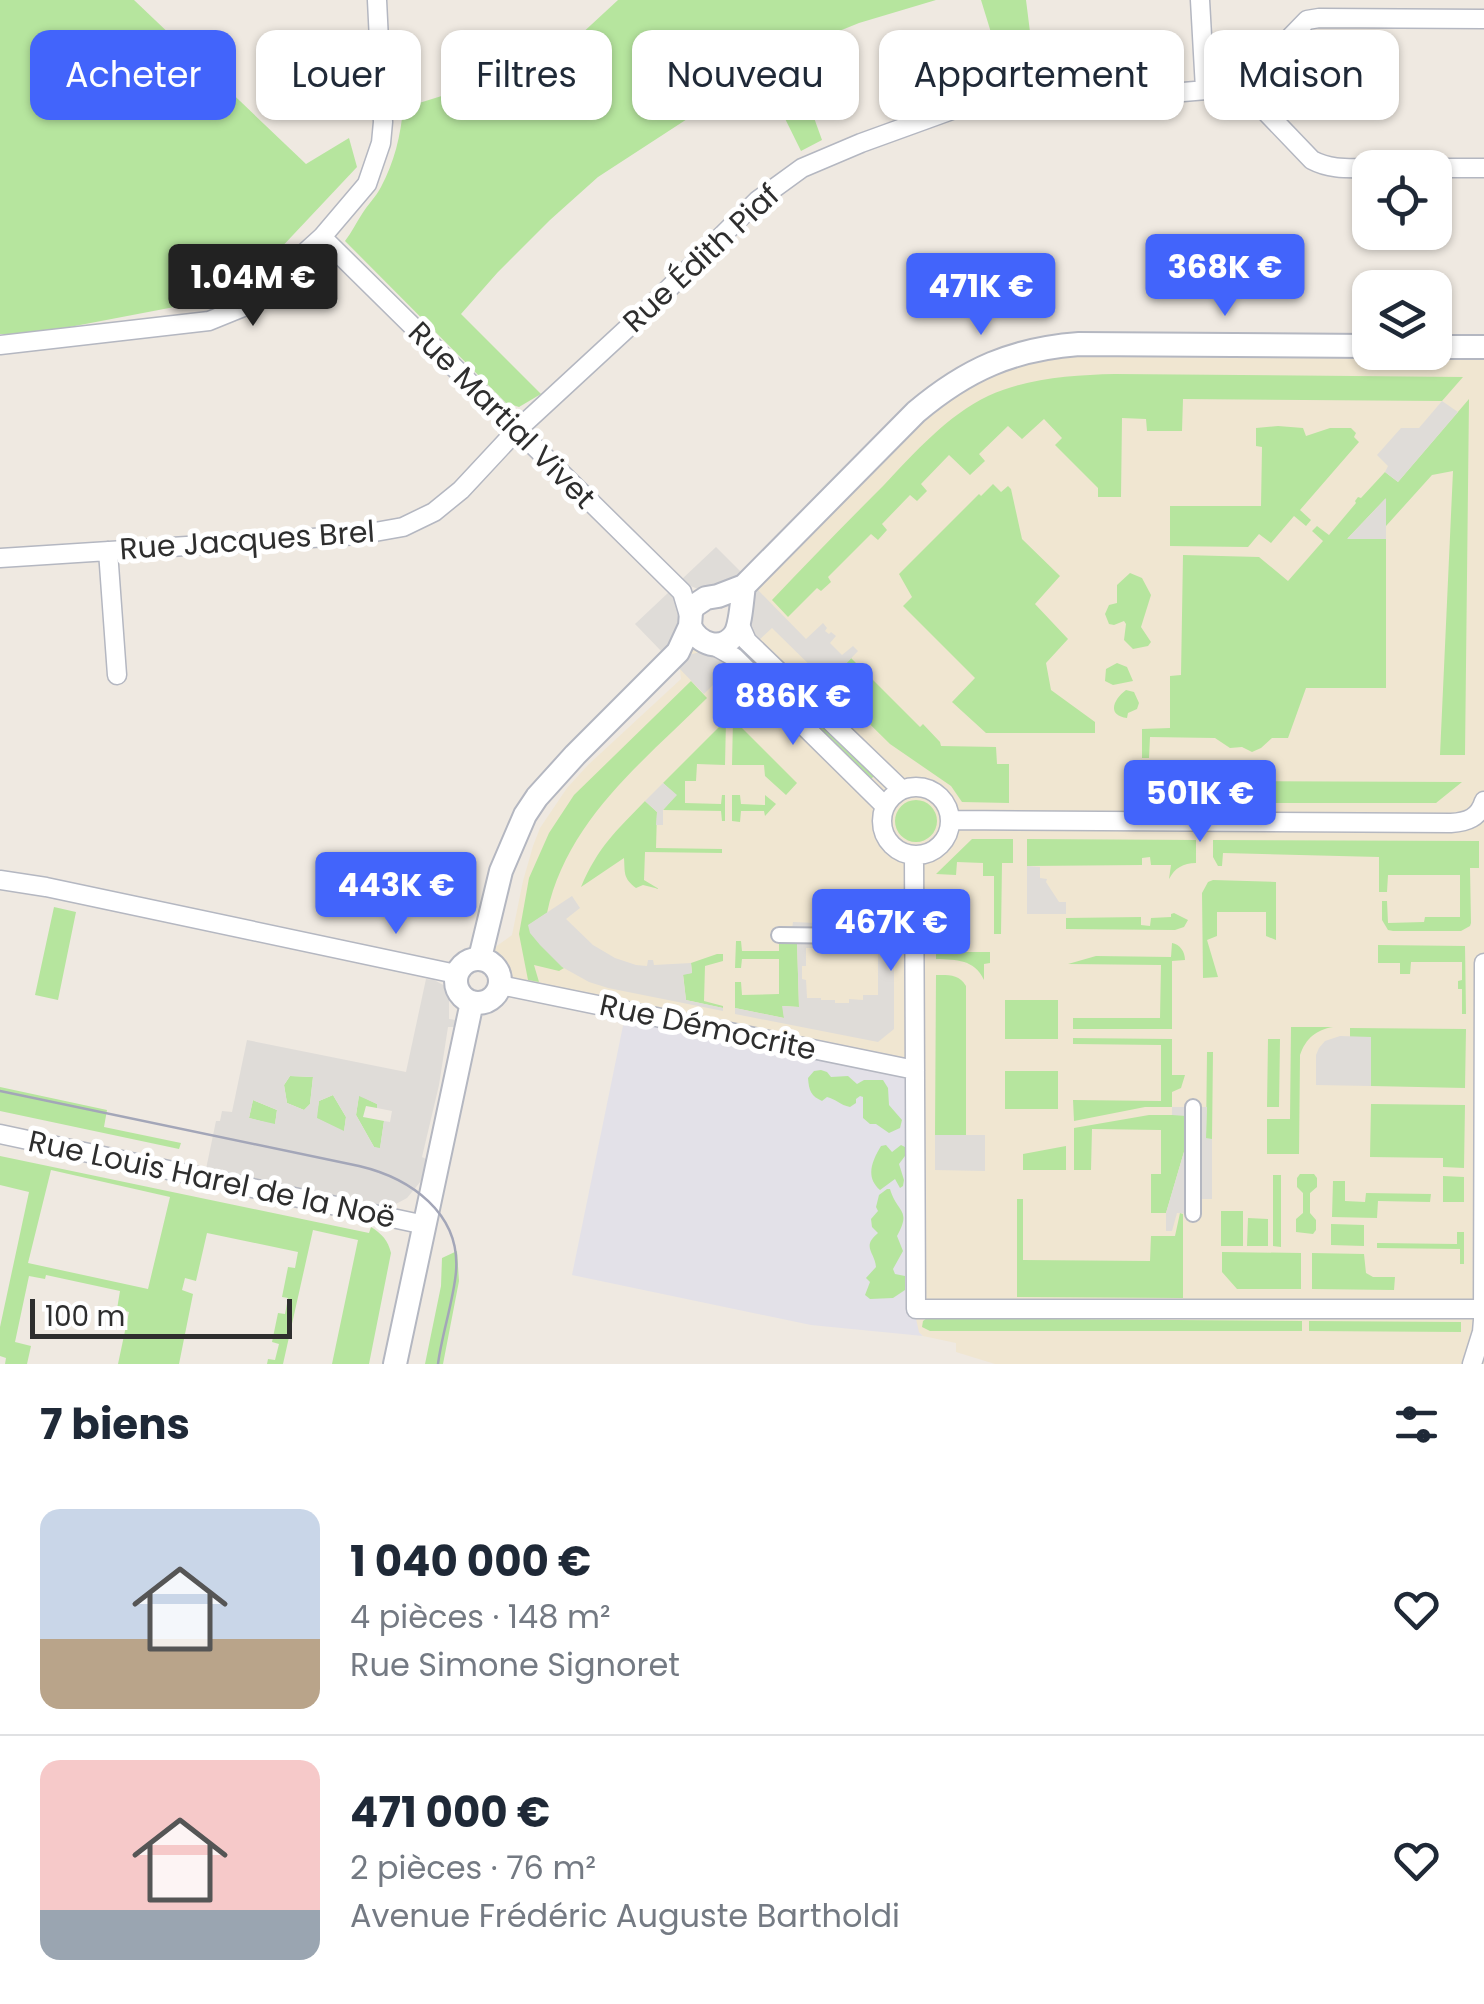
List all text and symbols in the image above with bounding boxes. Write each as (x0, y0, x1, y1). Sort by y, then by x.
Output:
chip: Acheter (30, 30, 236, 120)
chip: Louer (256, 30, 421, 120)
chip: Filtres (441, 30, 612, 120)
chip: Nouveau (632, 30, 859, 120)
chip: Appartement (879, 30, 1184, 120)
chip: Maison (1204, 30, 1399, 120)
map controls (1352, 150, 1452, 370)
button: locate (1352, 150, 1452, 250)
street label: Rue Édith Piaf (613, 174, 789, 342)
pin: 368K € (1144, 234, 1306, 319)
pin: 1.04M € (161, 244, 345, 329)
text: 368K € (1167, 244, 1283, 289)
pin: 471K € (900, 253, 1062, 338)
text: 1.04M € (190, 254, 316, 299)
text: 471K € (928, 263, 1034, 308)
button: layers (1352, 270, 1452, 370)
street label: Rue Martial Vivet (399, 312, 605, 518)
street label: Rue Jacques Brel (118, 510, 376, 570)
pin: 886K € (712, 663, 874, 748)
text: 886K € (735, 673, 851, 718)
pin: 501K € (1119, 760, 1281, 845)
text: 501K € (1146, 770, 1254, 815)
pin: 443K € (315, 852, 477, 937)
text: 443K € (337, 862, 455, 907)
pin: 467K € (810, 889, 972, 974)
text: 467K € (834, 899, 948, 944)
street label: Rue Démocrite (596, 983, 820, 1071)
street label: Rue Louis Harel de la Noë (25, 1119, 399, 1239)
scale bar (30, 1294, 292, 1338)
text: 100 m (45, 1297, 125, 1336)
text: 7 biens (40, 1395, 190, 1454)
icon: filters (1389, 1397, 1444, 1452)
text: 1 040 000 € (350, 1532, 591, 1591)
icon: home (120, 1549, 240, 1669)
icon: heart (1389, 1582, 1444, 1637)
text: 4 pièces · 148 m² (350, 1594, 610, 1639)
text: Rue Simone Signoret (350, 1642, 680, 1687)
text: 471 000 € (350, 1783, 550, 1842)
icon: home (120, 1800, 240, 1920)
icon: heart (1389, 1833, 1444, 1888)
text: 2 pièces · 76 m² (350, 1845, 596, 1890)
text: Avenue Frédéric Auguste Bartholdi (350, 1893, 900, 1938)

